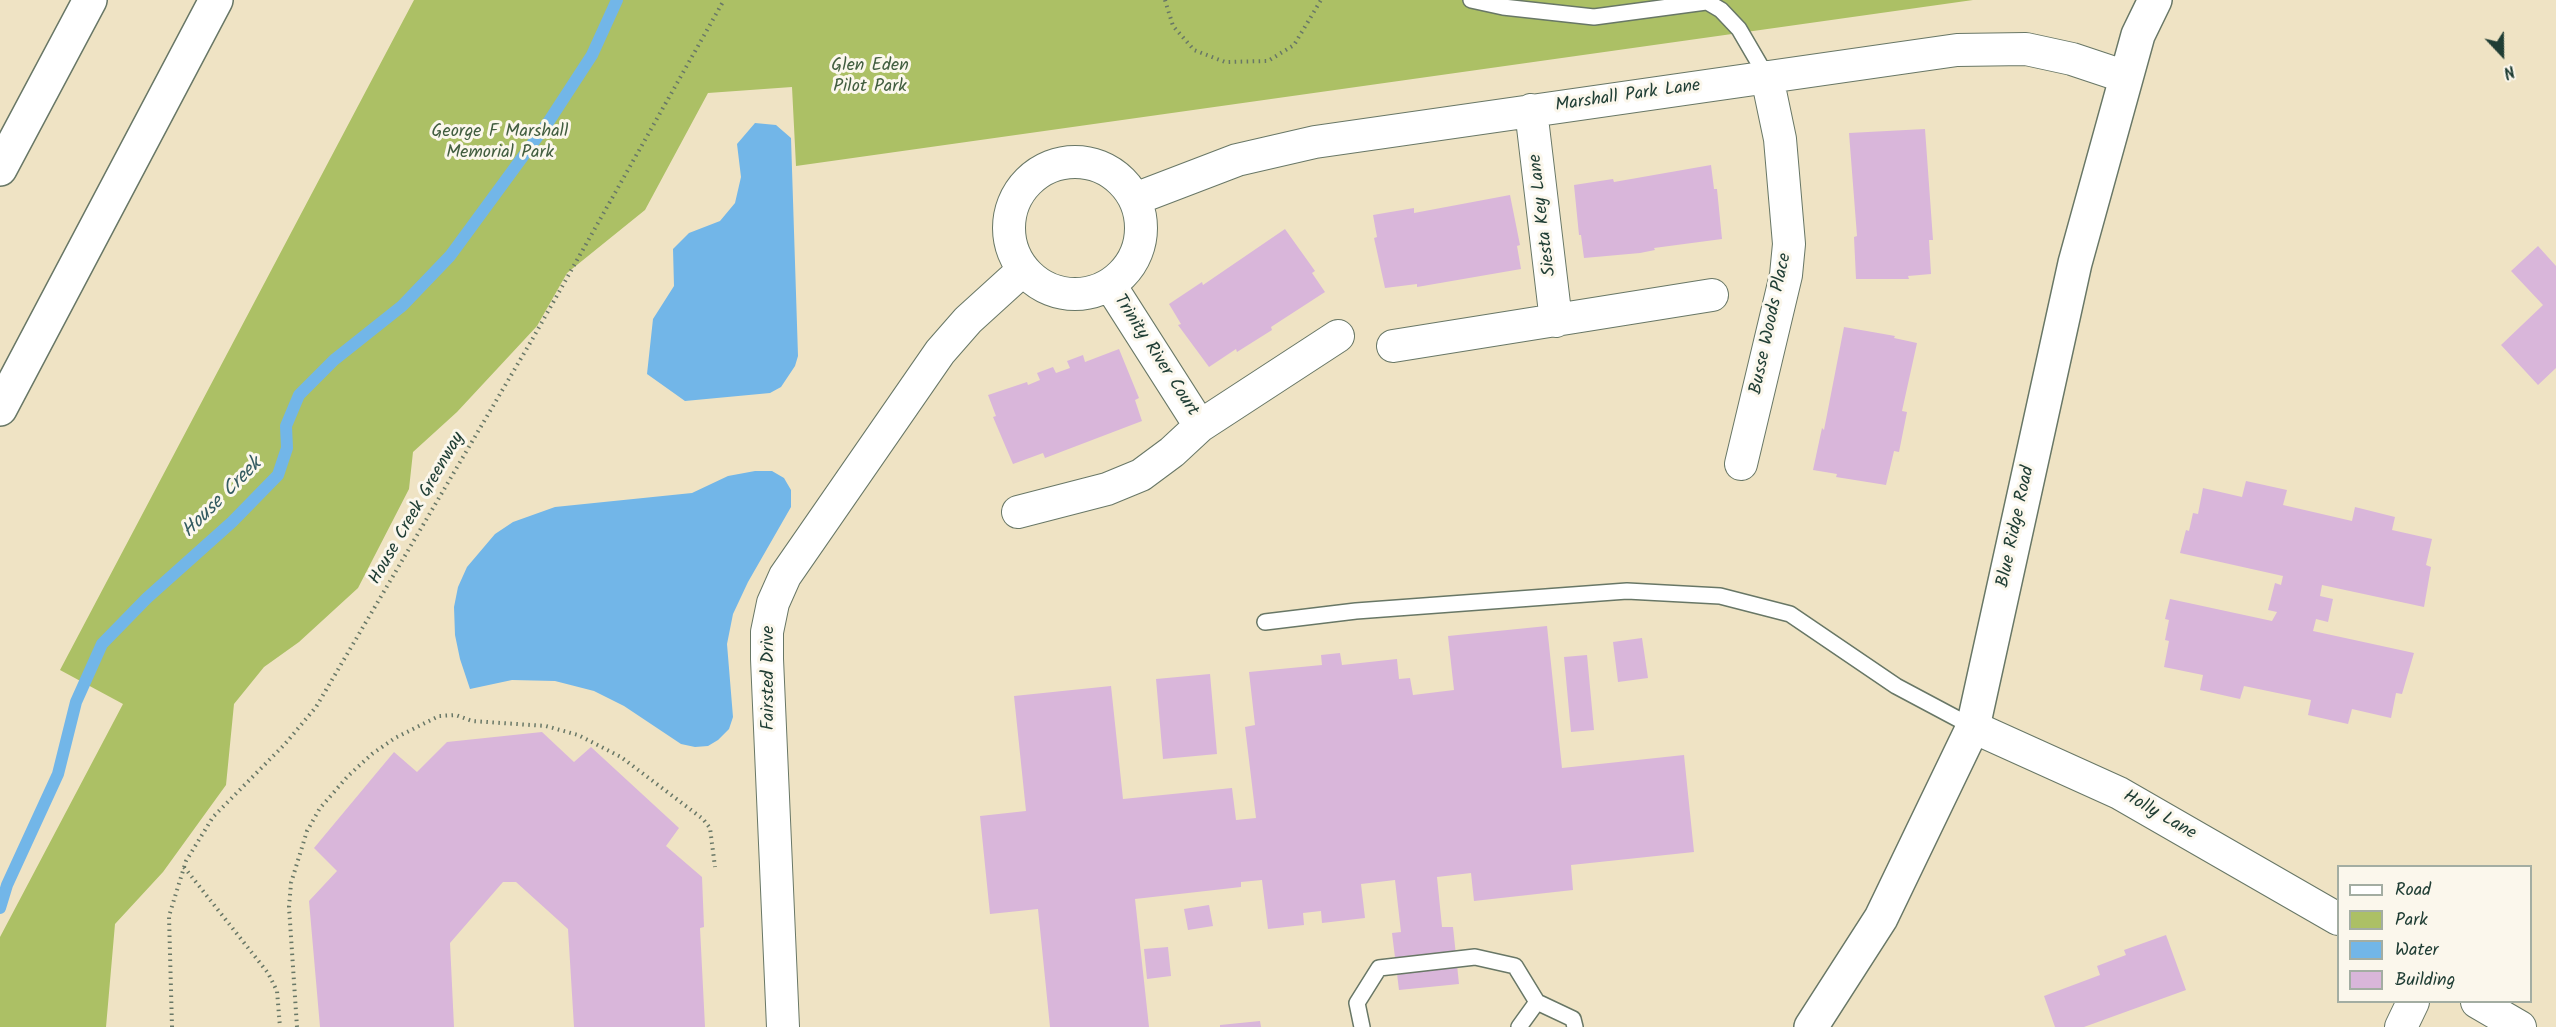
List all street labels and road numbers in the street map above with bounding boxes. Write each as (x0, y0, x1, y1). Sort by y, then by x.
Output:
street label: Marshall Park Lane (1554, 76, 1702, 118)
street label: Siesta Key Lane (1526, 153, 1562, 277)
street label: Busse Woods Place (1746, 251, 1798, 397)
street label: Trinity River Court (1108, 291, 1202, 421)
street label: House Creek Greenway (366, 429, 470, 589)
street label: Blue Ridge Road (1994, 464, 2040, 590)
street label: Fairsted Drive (759, 626, 781, 730)
street label: Holly Lane (2119, 786, 2199, 846)

